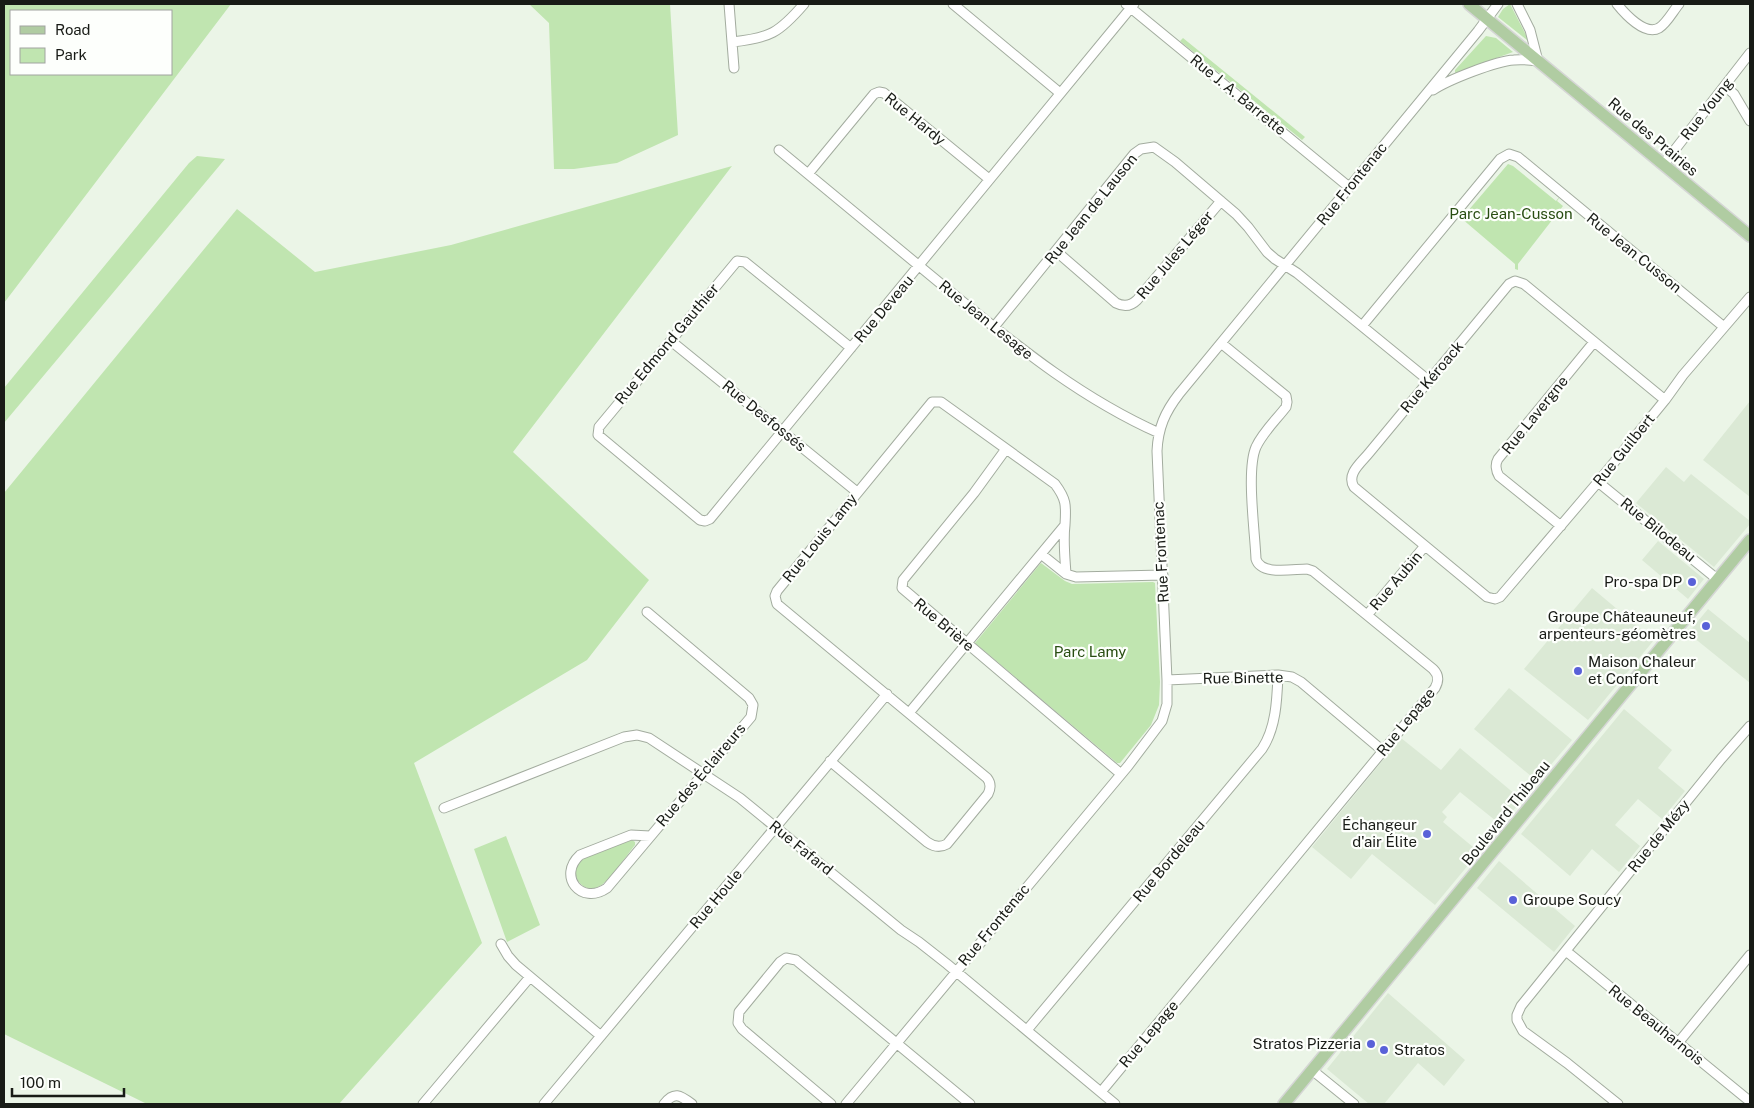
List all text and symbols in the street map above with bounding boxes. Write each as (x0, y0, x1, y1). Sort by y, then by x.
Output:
legend (10, 10, 172, 75)
text: Road (55, 21, 91, 38)
text: Park (55, 46, 87, 63)
street label: Rue J. A. Barrette (1187, 51, 1290, 138)
street label: Rue Young (1677, 74, 1736, 143)
street label: Rue Hardy (882, 89, 949, 148)
street label: Rue des Prairies (1605, 94, 1702, 179)
street label: Rue Frontenac (1313, 139, 1390, 228)
street label: Rue Jean de Lauson (1041, 150, 1140, 267)
park label: Parc Jean-Cusson (1449, 205, 1573, 222)
street label: Rue Jules Léger (1133, 207, 1216, 302)
street label: Rue Jean Cusson (1584, 209, 1685, 296)
street label: Rue Deveau (851, 272, 917, 346)
street label: Rue Jean Lesage (936, 277, 1037, 363)
street label: Rue Edmond Gauthier (611, 280, 722, 407)
street label: Rue Kéroack (1397, 338, 1466, 416)
street label: Rue Lavergne (1498, 372, 1571, 457)
street label: Rue Desfossés (719, 377, 810, 455)
street label: Rue Guilbert (1589, 410, 1658, 489)
street label: Rue Louis Lamy (779, 490, 860, 585)
street label: Rue Bilodeau (1617, 494, 1699, 565)
street label: Rue Frontenac (1149, 501, 1172, 603)
street label: Rue Aubin (1366, 548, 1425, 614)
place label: Pro-spa DP (1604, 573, 1682, 590)
marker: Pro-spa DP (1686, 576, 1698, 588)
street label: Rue Brière (911, 595, 978, 655)
place label: Groupe Châteauneuf, arpenteurs-géomètres (1539, 608, 1696, 642)
marker: Groupe Châteauneuf, arpenteurs-géomètres (1700, 620, 1712, 632)
park label: Parc Lamy (1054, 643, 1126, 660)
place label: Maison Chaleur et Confort (1588, 653, 1696, 687)
marker: Maison Chaleur et Confort (1572, 665, 1584, 677)
street label: Rue Binette (1203, 668, 1283, 687)
street label: Rue Lepage (1373, 684, 1438, 759)
street label: Rue des Éclaireurs (653, 720, 749, 830)
street label: Boulevard Thibeau (1458, 757, 1553, 868)
street label: Rue de Mézy (1624, 796, 1693, 875)
street label: Rue Bordeleau (1129, 816, 1208, 905)
place label: Échangeur d'air Élite (1342, 816, 1417, 850)
street label: Rue Fafard (766, 817, 836, 878)
marker: Échangeur d'air Élite (1421, 828, 1433, 840)
street label: Rue Houle (686, 866, 745, 932)
street label: Rue Frontenac (954, 880, 1033, 969)
place label: Groupe Soucy (1523, 891, 1621, 908)
marker: Groupe Soucy (1507, 894, 1519, 906)
street label: Rue Beauharnois (1605, 981, 1707, 1068)
street label: Rue Lepage (1116, 997, 1182, 1071)
place label: Stratos Pizzeria (1252, 1035, 1361, 1052)
marker: Stratos Pizzeria (1365, 1038, 1377, 1050)
place label: Stratos (1394, 1041, 1445, 1058)
marker: Stratos (1378, 1044, 1390, 1056)
scale bar (12, 1066, 125, 1098)
text: 100 m (20, 1074, 61, 1091)

